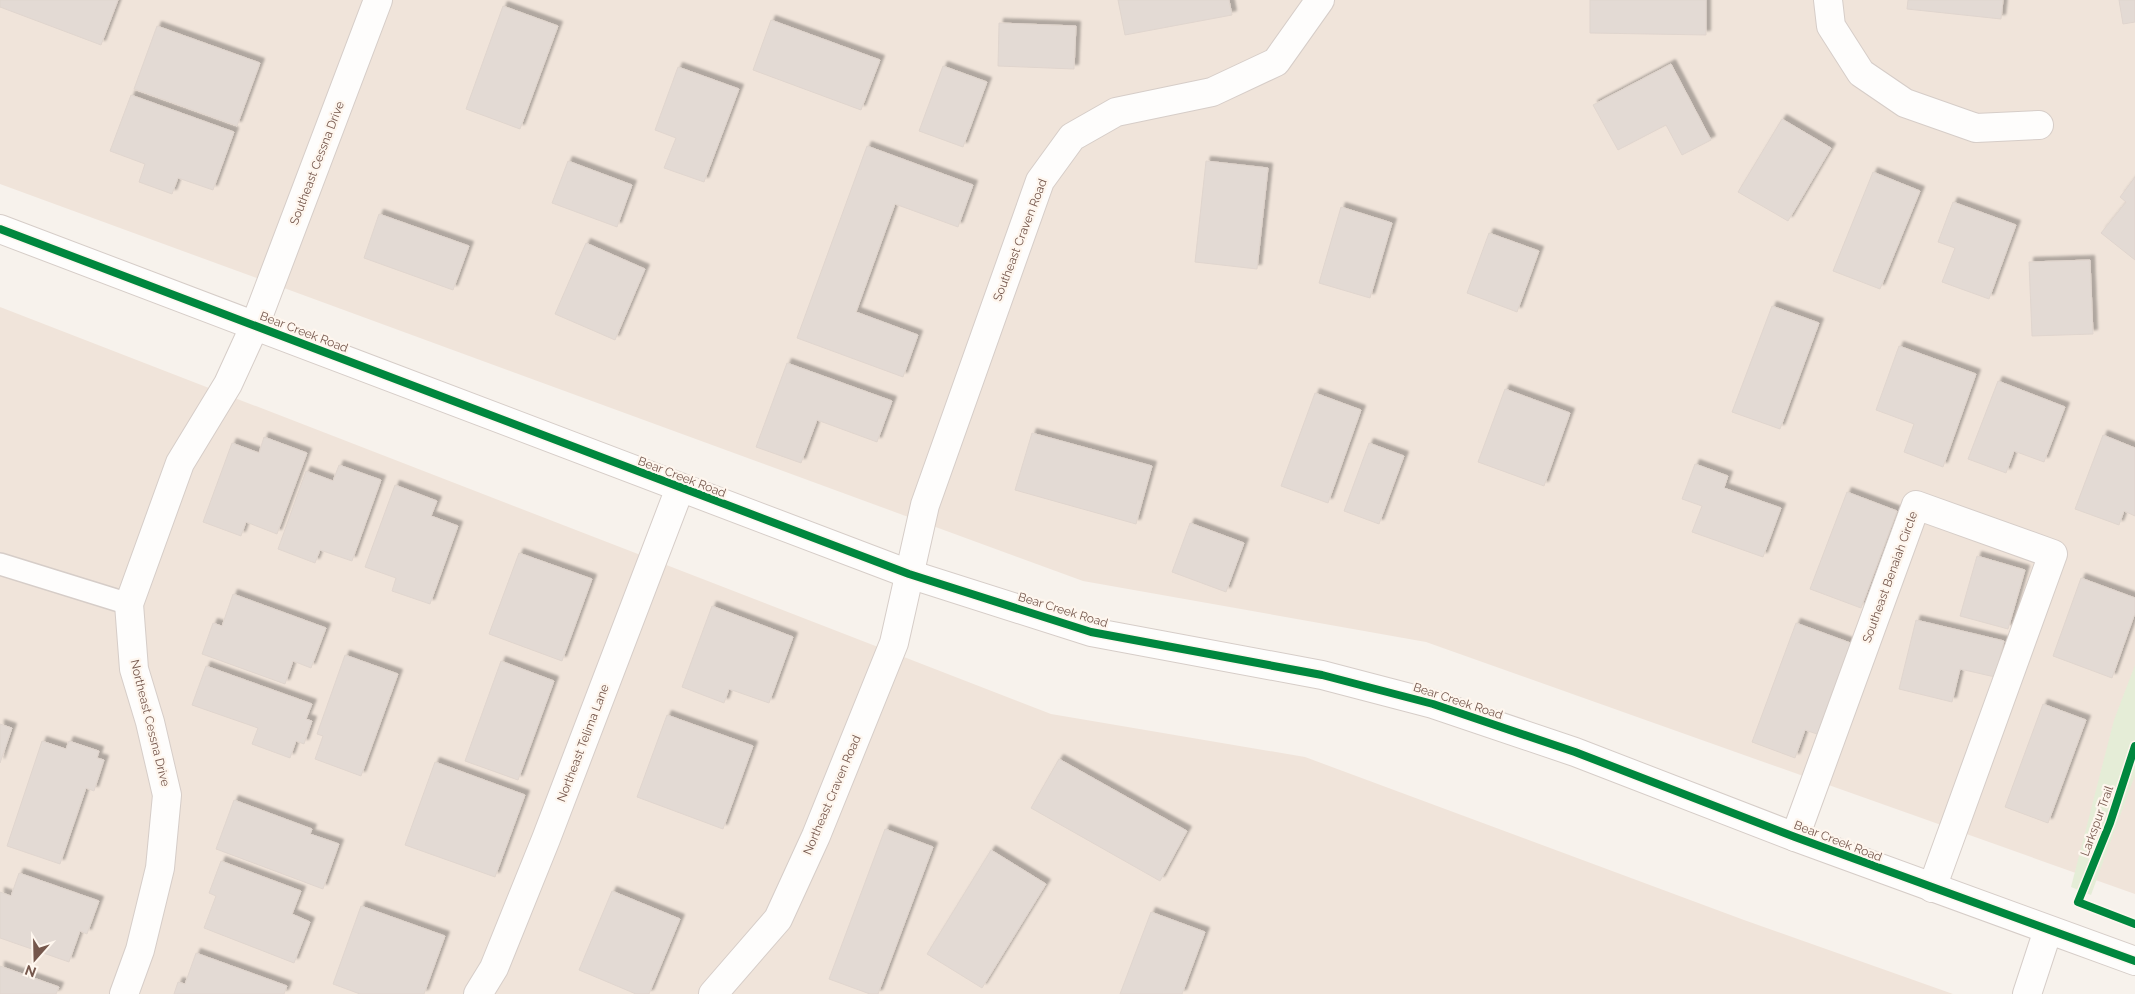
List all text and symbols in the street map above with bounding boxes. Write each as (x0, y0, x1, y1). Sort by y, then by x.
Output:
street label: Southeast Cessna Drive (287, 99, 347, 227)
street label: Southeast Craven Road (990, 177, 1050, 303)
street label: Bear Creek Road (258, 309, 350, 355)
street label: Bear Creek Road (636, 454, 728, 500)
street label: Southeast Benaiah Circle (1860, 509, 1920, 645)
street label: Bear Creek Road (1016, 590, 1110, 630)
street label: Northeast Cessna Drive (127, 658, 173, 788)
street label: Bear Creek Road (1412, 680, 1504, 722)
street label: Northeast Telima Lane (554, 682, 612, 804)
street label: Northeast Craven Road (800, 733, 864, 857)
street label: Larkspur Trail (2078, 783, 2116, 858)
street label: Bear Creek Road (1792, 818, 1884, 864)
north arrow (10, 934, 60, 984)
text: N (23, 962, 38, 981)

